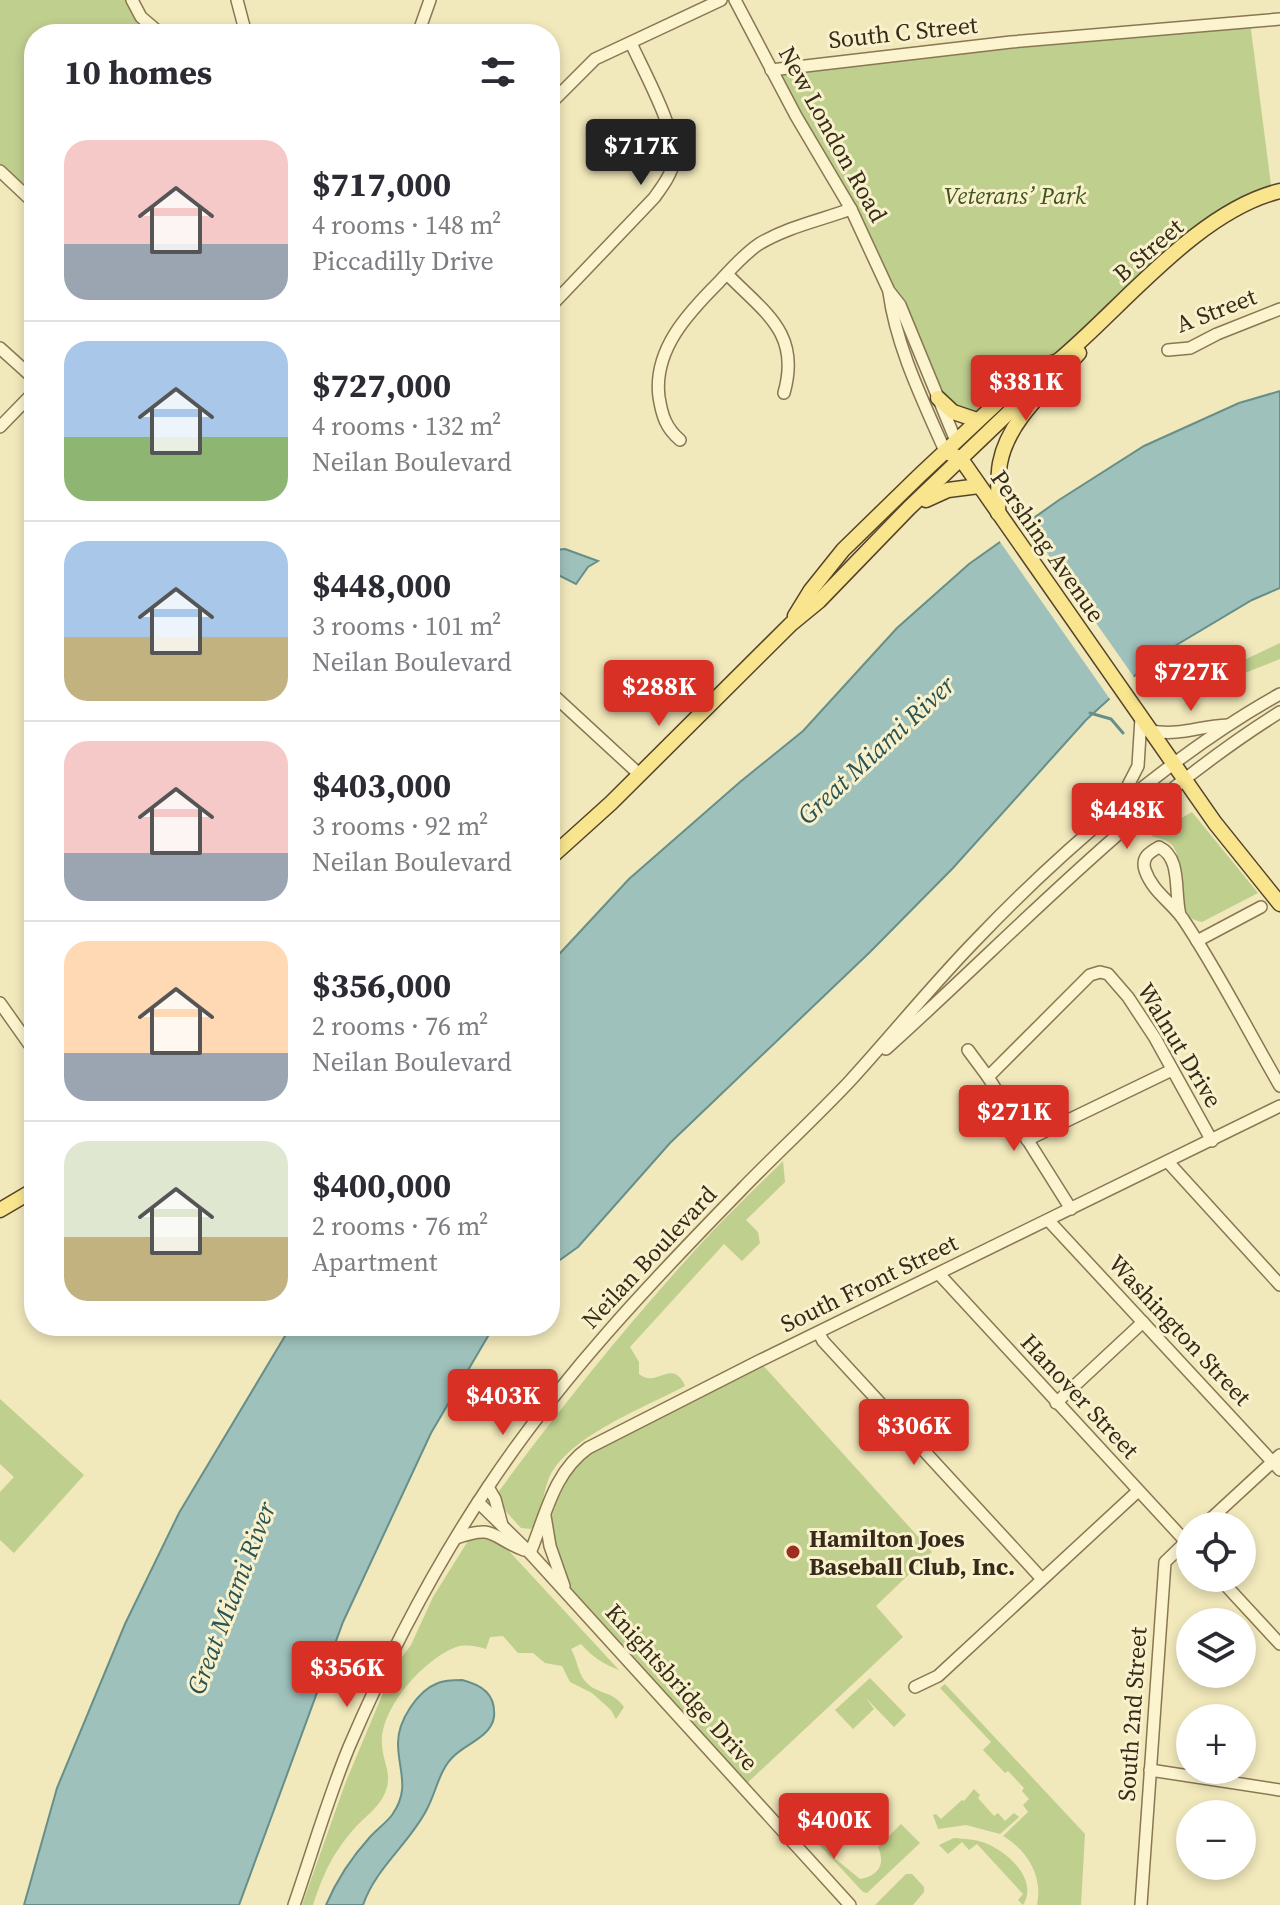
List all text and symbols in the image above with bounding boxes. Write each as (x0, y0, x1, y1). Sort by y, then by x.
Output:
street label: South C Street (827, 8, 979, 56)
street label: New London Road (771, 40, 895, 228)
text: 10 homes (64, 49, 212, 95)
icon: filters (476, 50, 520, 94)
pin: $717K (585, 119, 697, 187)
text: $717K (604, 127, 678, 163)
text: $717,000 (312, 161, 451, 207)
icon: home (128, 172, 224, 268)
park label: Veterans’ Park (944, 179, 1087, 212)
text: 4 rooms · 148 m² (312, 207, 501, 243)
street label: B Street (1106, 210, 1190, 290)
text: Piccadilly Drive (312, 243, 494, 279)
street label: A Street (1171, 280, 1261, 340)
pin: $381K (970, 355, 1082, 423)
text: $727,000 (312, 362, 451, 408)
text: $381K (989, 363, 1063, 399)
icon: home (128, 373, 224, 469)
text: 4 rooms · 132 m² (312, 408, 501, 444)
text: Neilan Boulevard (312, 444, 512, 480)
street label: Pershing Avenue (983, 463, 1113, 629)
text: $448,000 (312, 562, 451, 608)
icon: home (128, 573, 224, 669)
text: 3 rooms · 101 m² (312, 608, 501, 644)
text: Neilan Boulevard (312, 644, 512, 680)
pin: $727K (1135, 645, 1247, 713)
text: $727K (1154, 653, 1228, 689)
pin: $288K (603, 660, 715, 728)
water label: Great Miami River (789, 667, 963, 833)
text: $288K (622, 668, 696, 704)
text: $403,000 (312, 762, 451, 808)
icon: home (128, 773, 224, 869)
pin: $448K (1071, 783, 1183, 851)
text: $448K (1090, 791, 1164, 827)
text: 3 rooms · 92 m² (312, 808, 488, 844)
text: Neilan Boulevard (312, 844, 512, 880)
text: $356,000 (312, 962, 451, 1008)
icon: home (128, 973, 224, 1069)
street label: Walnut Drive (1130, 976, 1230, 1114)
text: 2 rooms · 76 m² (312, 1008, 488, 1044)
text: Neilan Boulevard (312, 1044, 512, 1080)
pin: $271K (958, 1085, 1070, 1153)
text: $271K (977, 1093, 1051, 1129)
text: $400,000 (312, 1162, 451, 1208)
icon: home (128, 1173, 224, 1269)
street label: Neilan Boulevard (574, 1178, 724, 1336)
text: 2 rooms · 76 m² (312, 1208, 488, 1244)
street label: South Front Street (775, 1226, 963, 1340)
text: Apartment (312, 1244, 437, 1280)
street label: Washington Street (1101, 1247, 1259, 1413)
street label: Hanover Street (1013, 1326, 1147, 1466)
pin: $403K (447, 1369, 559, 1437)
text: $403K (466, 1377, 540, 1413)
pin: $306K (858, 1399, 970, 1467)
text: $306K (877, 1407, 951, 1443)
water label: Great Miami River (178, 1496, 284, 1699)
map controls (1176, 1512, 1256, 1880)
button: locate (1176, 1512, 1256, 1592)
place label: Hamilton Joes Baseball Club, Inc. (809, 1522, 1015, 1583)
marker: Hamilton Joes Baseball Club, Inc. (784, 1543, 802, 1561)
street label: Knightsbridge Drive (598, 1596, 766, 1778)
button: layers (1176, 1608, 1256, 1688)
street label: South 2nd Street (1109, 1625, 1155, 1802)
pin: $356K (291, 1641, 403, 1709)
text: $356K (310, 1649, 384, 1685)
button: + (1176, 1704, 1256, 1784)
pin: $400K (778, 1793, 890, 1861)
button: − (1176, 1800, 1256, 1880)
text: $400K (797, 1801, 871, 1837)

